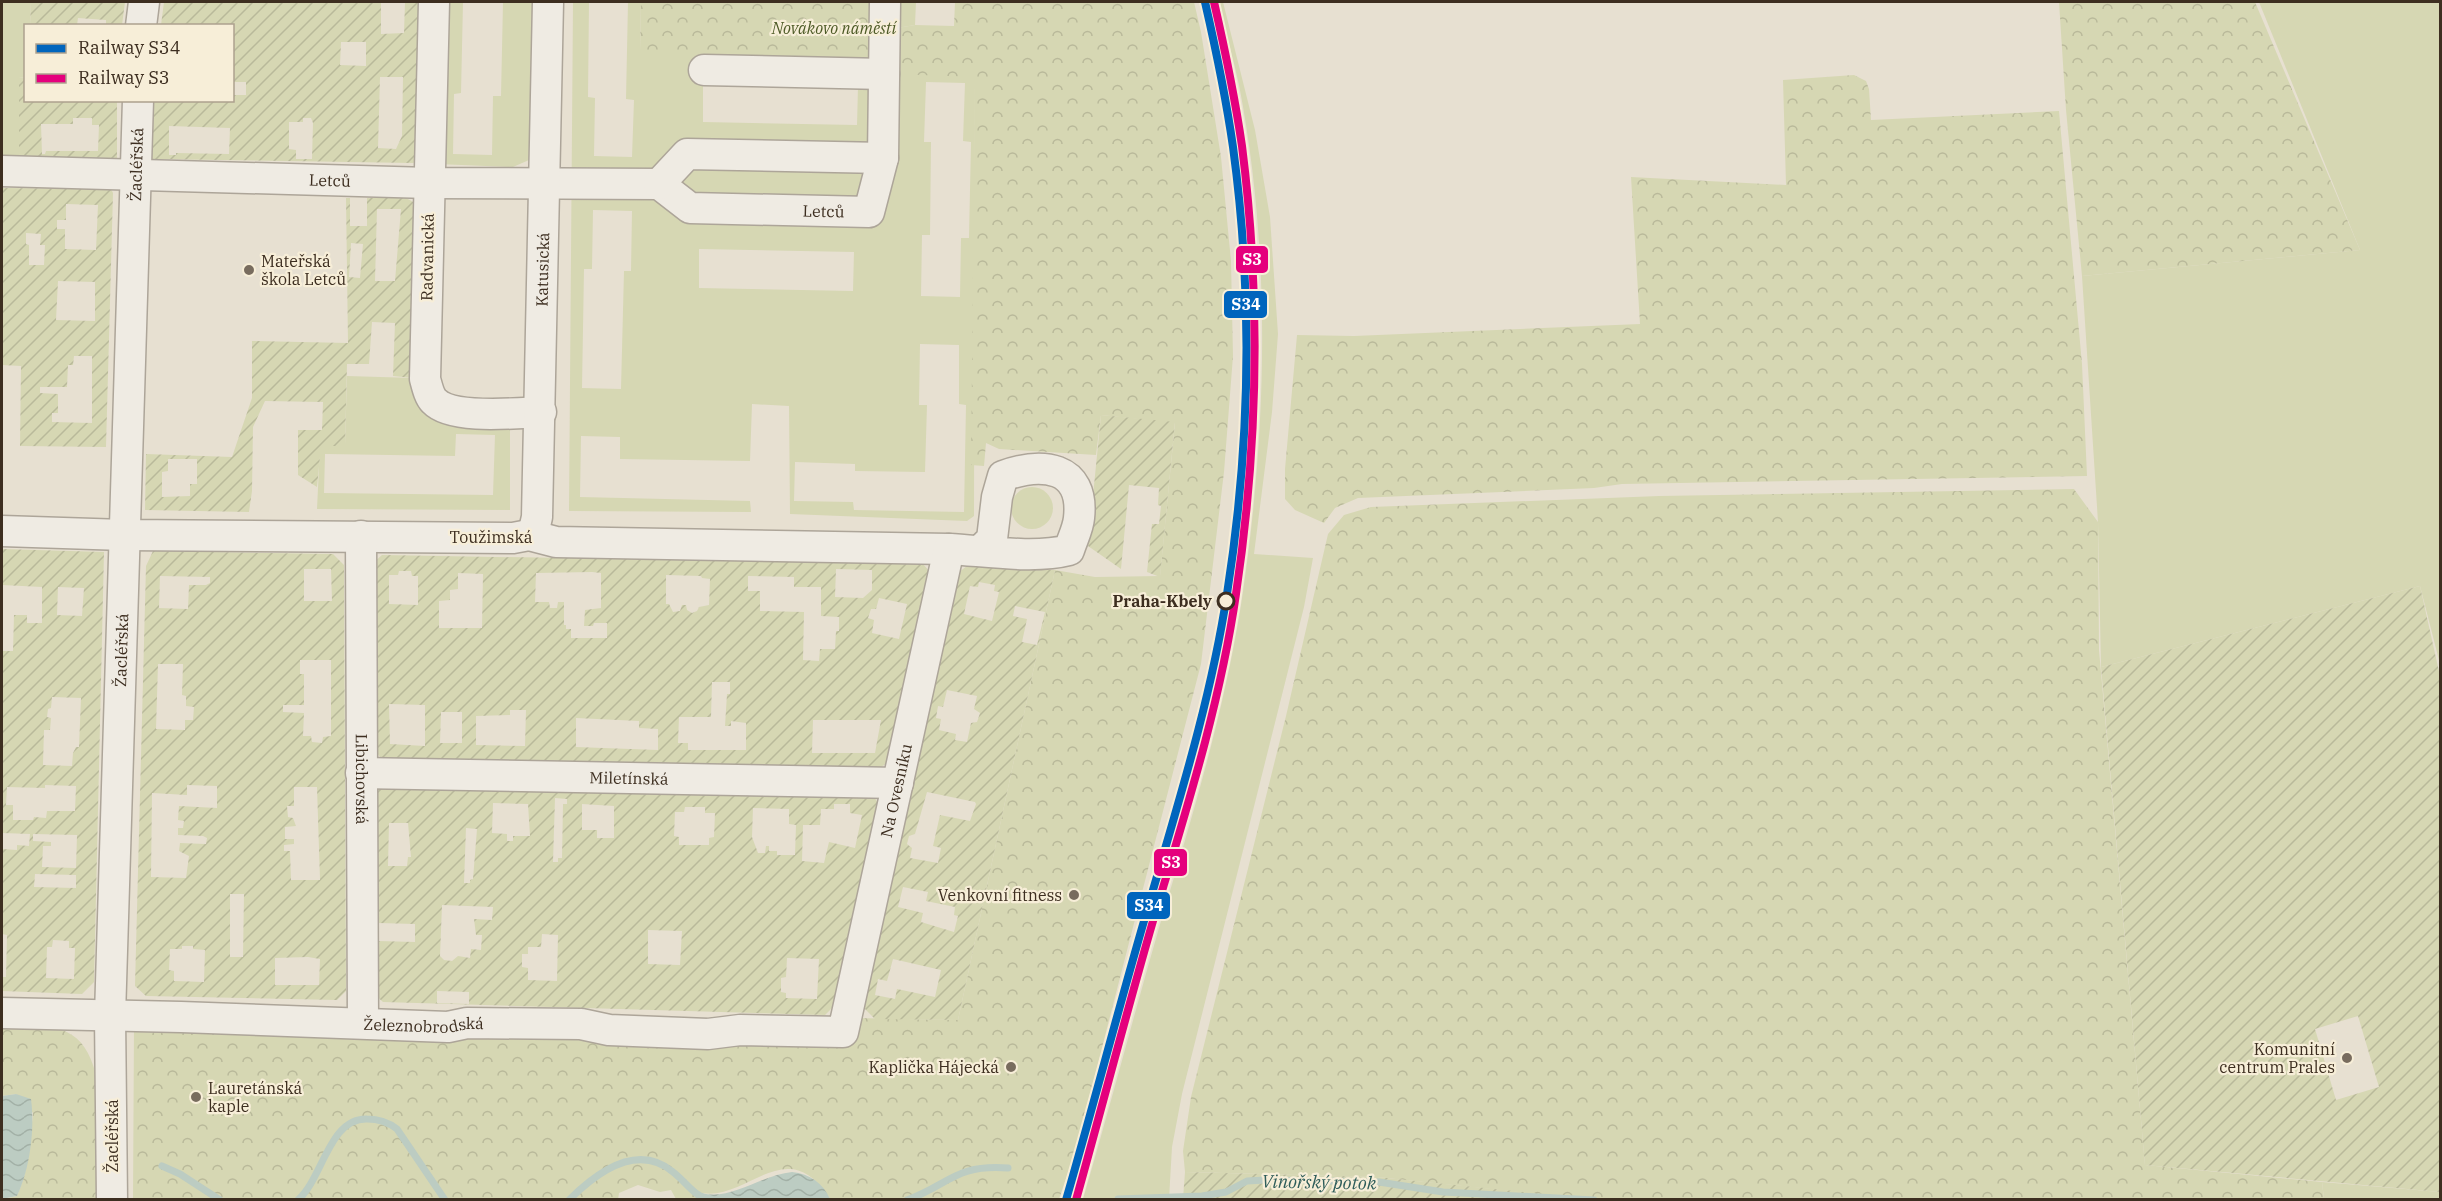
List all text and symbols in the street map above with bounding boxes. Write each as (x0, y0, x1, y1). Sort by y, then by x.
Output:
park label: Novákovo náměstí (771, 18, 898, 38)
legend (24, 24, 234, 102)
text: Railway S34 (78, 36, 180, 59)
text: Railway S3 (78, 66, 170, 89)
street label: Žacléřská (125, 127, 147, 202)
street label: Letců (309, 170, 351, 191)
street label: Letců (802, 201, 845, 221)
street label: Radvanická (416, 213, 438, 301)
street label: Katusická (531, 232, 553, 307)
line badge: S3 (1235, 245, 1269, 274)
text: S3 (1242, 249, 1262, 269)
place label: Mateřská škola Letců (261, 251, 346, 289)
marker: Mateřská škola Letců (242, 263, 256, 277)
line badge: S34 (1223, 290, 1268, 319)
text: S34 (1231, 294, 1261, 314)
street label: Toužimská (450, 527, 533, 547)
place label: Praha-Kbely (1113, 591, 1213, 611)
marker: Praha-Kbely (1217, 592, 1235, 610)
street label: Žacléřská (110, 613, 132, 687)
street label: Libichovská (352, 734, 372, 825)
street label: Na Ovesníku (876, 741, 916, 839)
street label: Miletínská (589, 767, 669, 789)
line badge: S3 (1153, 848, 1188, 877)
text: S3 (1161, 852, 1181, 872)
place label: Venkovní fitness (938, 885, 1062, 905)
marker: Venkovní fitness (1067, 888, 1081, 902)
line badge: S34 (1126, 891, 1171, 920)
text: S34 (1134, 895, 1164, 915)
street label: Železnobrodská (363, 1013, 484, 1037)
place label: Komunitní centrum Prales (2219, 1039, 2335, 1077)
marker: Komunitní centrum Prales (2340, 1051, 2354, 1065)
place label: Kaplička Hájecká (868, 1057, 999, 1077)
marker: Kaplička Hájecká (1004, 1060, 1018, 1074)
place label: Lauretánská kaple (208, 1078, 302, 1116)
marker: Lauretánská kaple (189, 1090, 203, 1104)
street label: Žacléřská (102, 1099, 122, 1173)
water label: Vinořský potok (1262, 1170, 1377, 1195)

